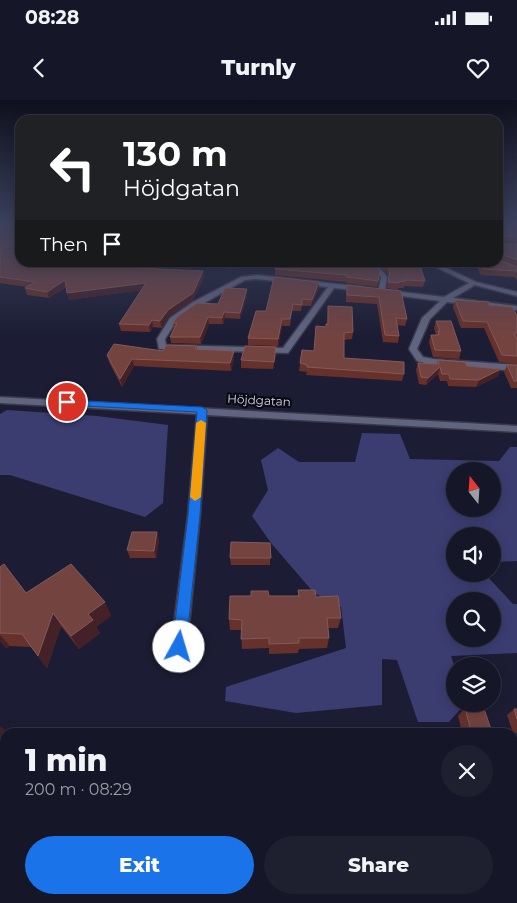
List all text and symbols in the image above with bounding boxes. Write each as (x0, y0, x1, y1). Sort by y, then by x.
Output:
text: 08:28 (25, 6, 79, 29)
icon: back (25, 54, 53, 82)
text: Turnly (221, 54, 296, 81)
icon: heart (464, 54, 492, 82)
text: 130 m (123, 132, 228, 175)
icon: left (40, 135, 105, 200)
text: Höjdgatan (123, 175, 240, 202)
icon: arrive (98, 230, 126, 258)
text: Then (40, 233, 88, 256)
pin (46, 381, 88, 423)
icon: arrive (53, 388, 81, 416)
street label: Höjdgatan (227, 391, 291, 409)
north arrow (446, 462, 501, 518)
map controls (446, 462, 501, 712)
button: sound (446, 527, 501, 582)
button: search (446, 592, 501, 647)
position arrow (152, 620, 204, 672)
button: layers (446, 657, 501, 712)
text: 1 min (25, 742, 108, 779)
button: close (441, 745, 493, 797)
text: 200 m · 08:29 (25, 780, 132, 799)
button: Exit (25, 836, 254, 894)
button: Share (264, 836, 493, 894)

